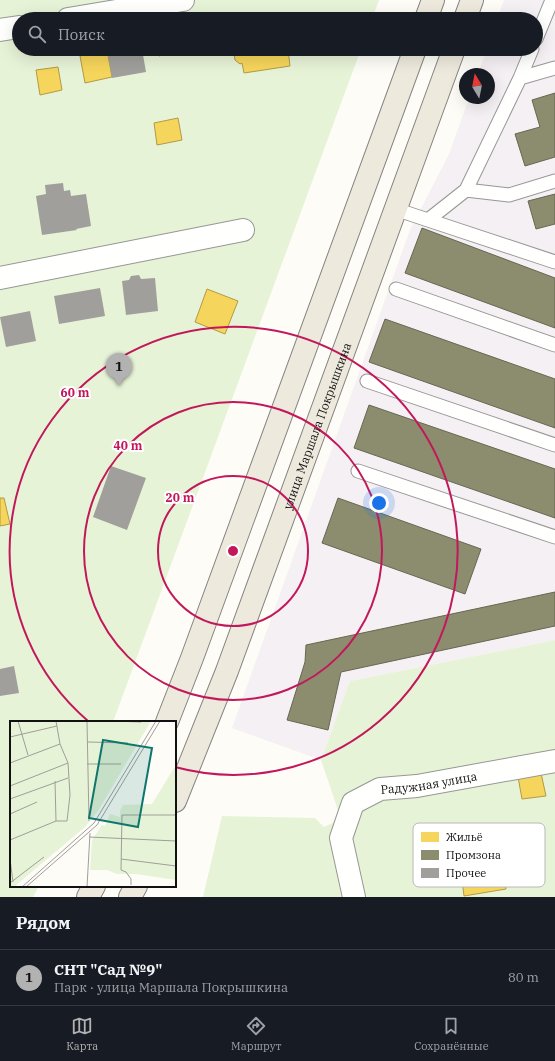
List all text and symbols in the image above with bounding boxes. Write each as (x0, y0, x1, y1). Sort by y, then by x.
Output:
search box (12, 12, 543, 56)
icon: search (26, 23, 48, 45)
text: Поиск (58, 25, 105, 44)
north arrow (459, 68, 495, 104)
street label: улица Маршала Покрышкина (279, 340, 354, 511)
pin: 1 (106, 353, 132, 386)
text: 60 m (61, 385, 90, 400)
text: 40 m (114, 438, 143, 453)
text: 20 m (166, 490, 195, 505)
your location (369, 493, 389, 513)
centre of rings (226, 544, 240, 558)
inset map (10, 721, 176, 887)
street label: Радужная улица (380, 768, 478, 796)
legend (413, 823, 545, 887)
text: Жильё (446, 830, 483, 844)
text: Промзона (446, 848, 501, 862)
text: Прочее (446, 866, 486, 880)
text: Рядом (16, 912, 71, 934)
text: СНТ "Сад №9" (54, 960, 162, 979)
text: 1 (25, 969, 33, 986)
text: 80 m (508, 969, 539, 986)
text: Парк · улица Маршала Покрышкина (54, 979, 288, 996)
tab: Карта (66, 1015, 98, 1053)
tab: Маршрут (231, 1015, 281, 1053)
tab: Сохранённые (414, 1015, 489, 1053)

